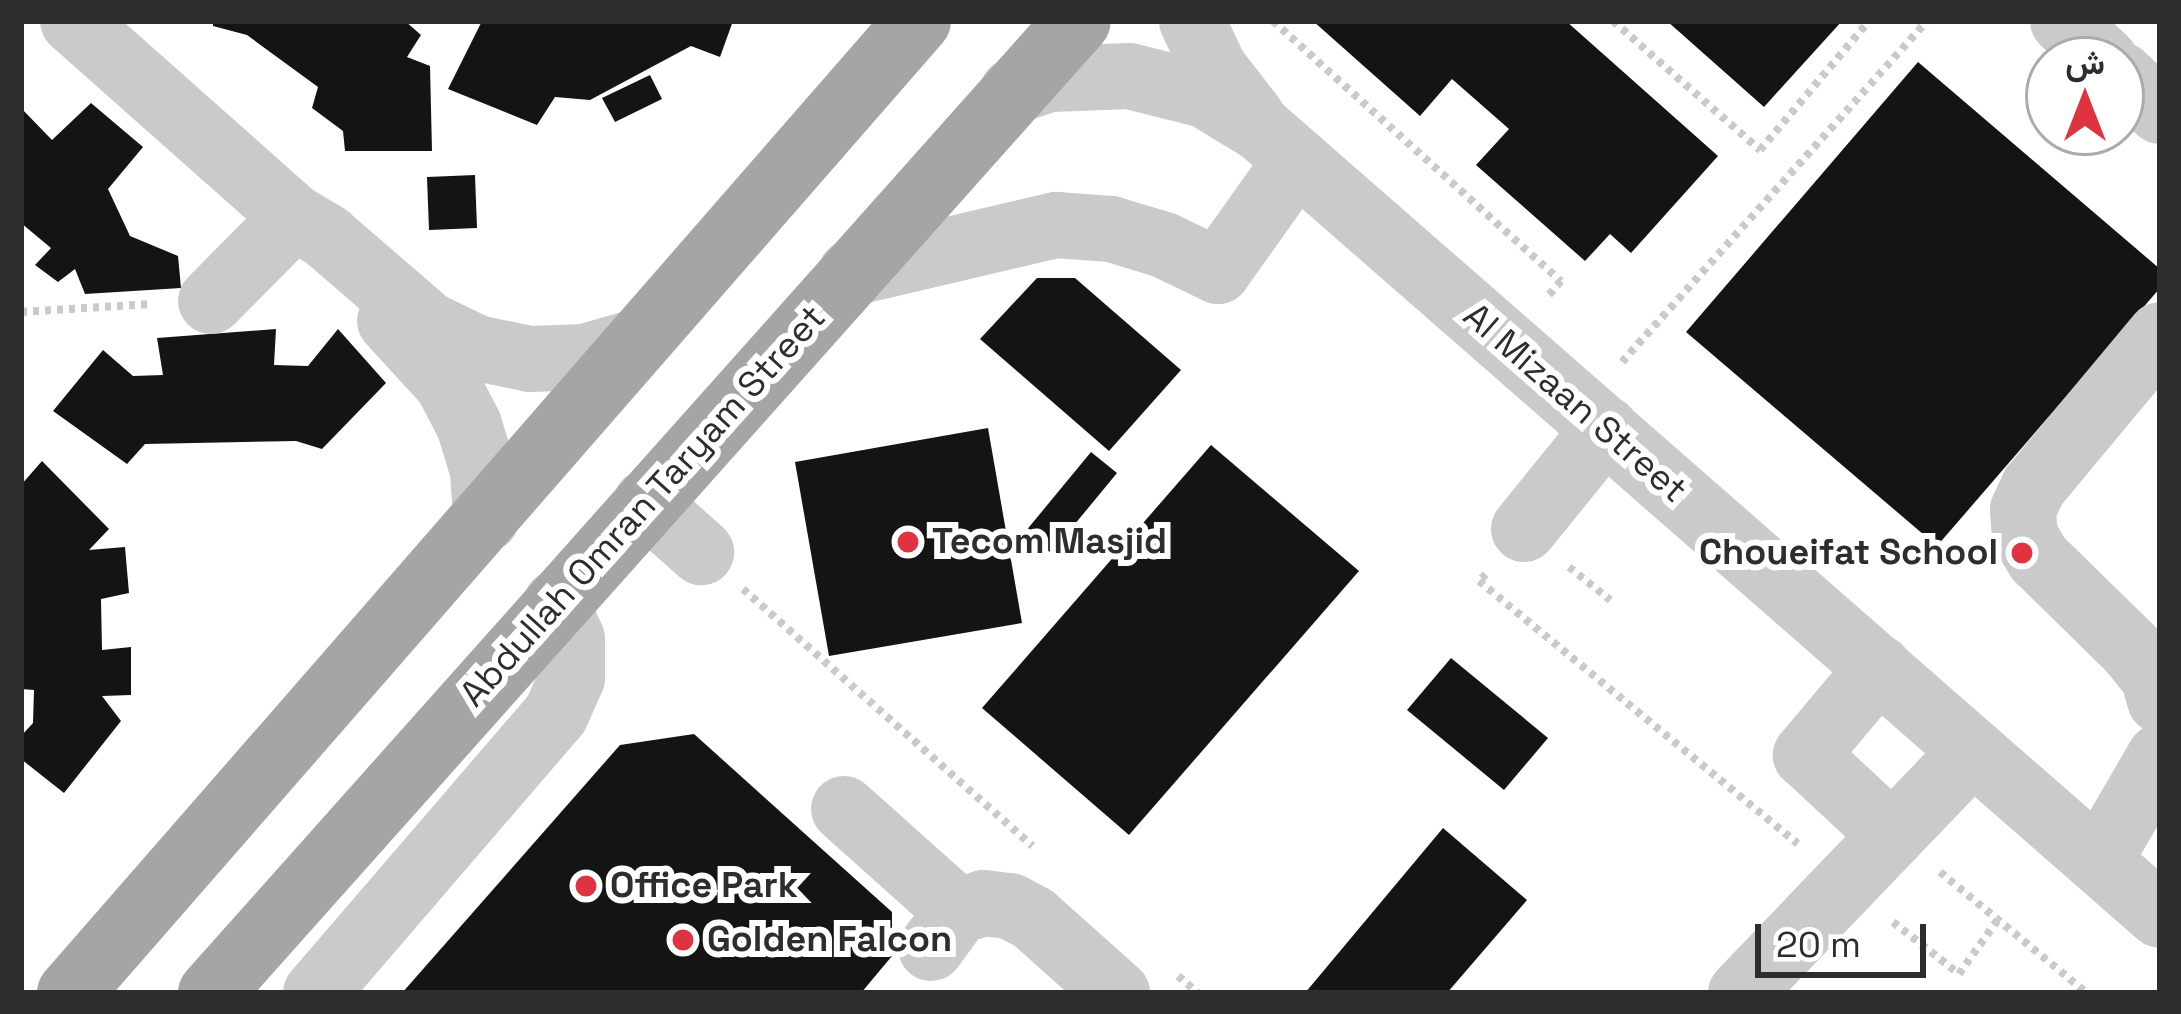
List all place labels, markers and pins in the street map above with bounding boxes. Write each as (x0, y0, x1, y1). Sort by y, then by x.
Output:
place label: Tecom Masjid (932, 520, 1167, 564)
marker: Tecom Masjid (895, 529, 921, 555)
place label: Choueifat School (1699, 531, 1998, 575)
marker: Choueifat School (2009, 540, 2035, 566)
place label: Office Park (610, 864, 798, 908)
marker: Office Park (573, 873, 599, 899)
place label: Golden Falcon (707, 918, 952, 962)
marker: Golden Falcon (670, 927, 696, 953)

